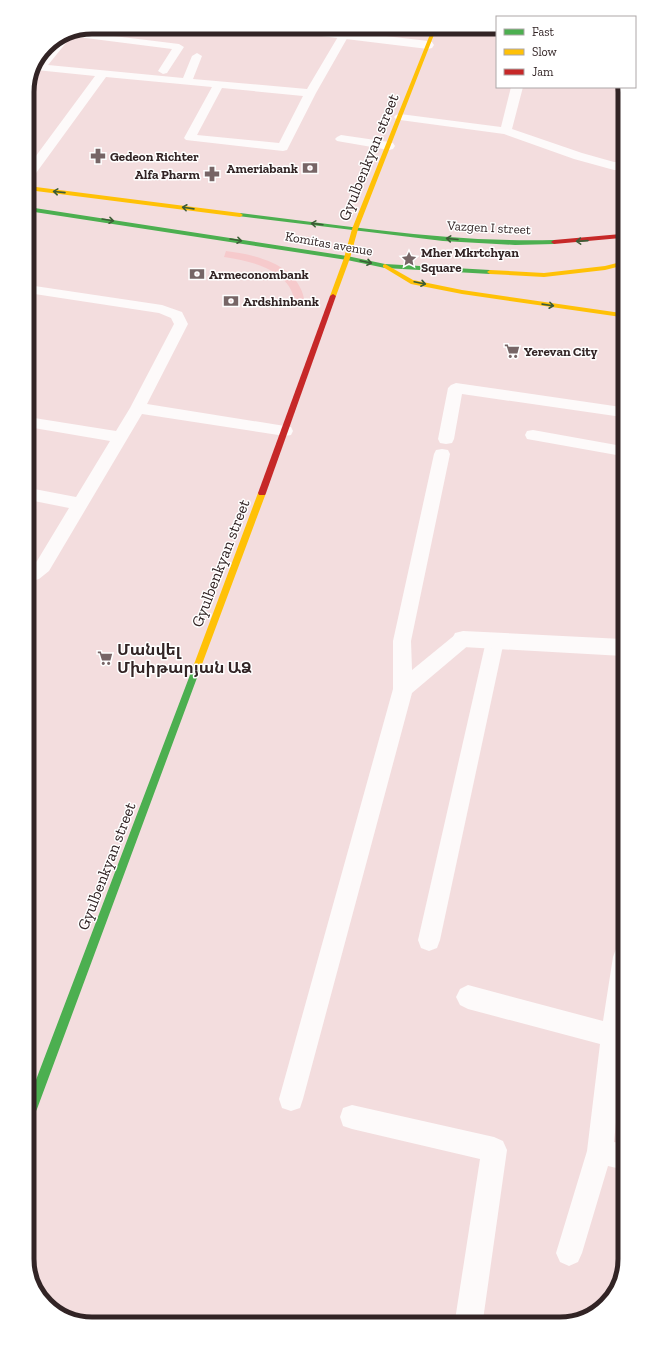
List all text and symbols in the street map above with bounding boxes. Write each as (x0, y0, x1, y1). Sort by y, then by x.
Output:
legend (496, 16, 636, 88)
text: Fast (532, 25, 555, 39)
text: Slow (532, 45, 558, 59)
text: Jam (532, 65, 554, 79)
street label: Gyulbenkyan street (334, 91, 403, 224)
pharmacy icon: Gedeon Richter (89, 147, 107, 165)
place label: Gedeon Richter (110, 149, 199, 164)
bank icon: Ameriabank (301, 159, 319, 177)
place label: Ameriabank (227, 161, 298, 176)
pharmacy icon: Alfa Pharm (203, 165, 221, 183)
place label: Alfa Pharm (135, 167, 201, 182)
one-way arrow (53, 188, 66, 196)
one-way arrow (182, 204, 195, 212)
one-way arrow (101, 216, 114, 224)
street label: Vazgen I street (446, 218, 531, 237)
one-way arrow (311, 220, 324, 228)
street label: Komitas avenue (284, 228, 374, 259)
one-way arrow (446, 235, 459, 242)
one-way arrow (229, 236, 242, 244)
one-way arrow (576, 237, 589, 244)
place label: Mher Mkrtchyan Square (421, 245, 519, 275)
place icon: Mher Mkrtchyan Square (400, 250, 418, 268)
one-way arrow (359, 259, 372, 267)
bank icon: Armeconombank (188, 265, 206, 283)
place label: Armeconombank (209, 267, 309, 282)
one-way arrow (413, 280, 426, 288)
bank icon: Ardshinbank (222, 292, 240, 310)
place label: Ardshinbank (243, 294, 319, 309)
one-way arrow (541, 301, 554, 309)
supermarket icon: Yerevan City (503, 342, 521, 360)
place label: Yerevan City (524, 344, 597, 359)
street label: Gyulbenkyan street (187, 497, 254, 630)
place label: Մանվել Մխիթարյան ԱՁ (117, 640, 252, 677)
supermarket icon: Մանվել Մխիթարյան ԱՁ (96, 649, 114, 667)
street label: Gyulbenkyan street (73, 800, 140, 933)

